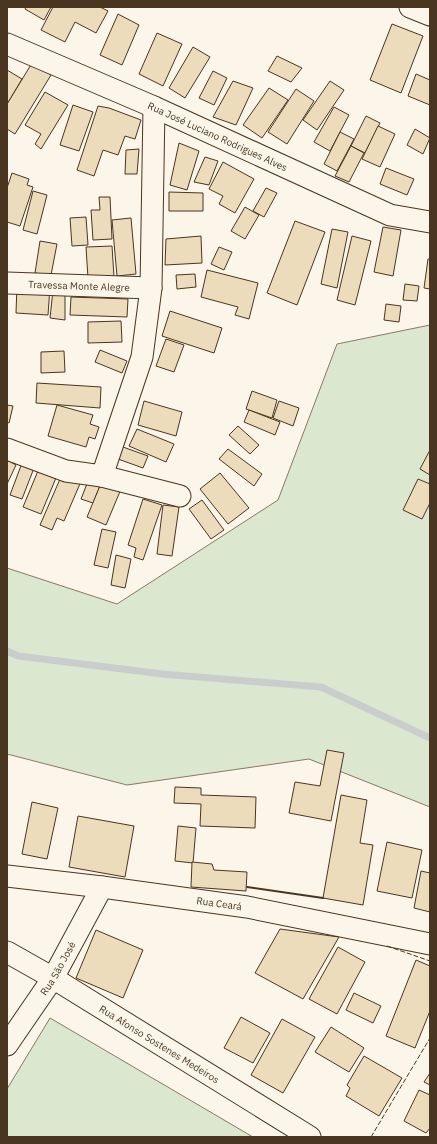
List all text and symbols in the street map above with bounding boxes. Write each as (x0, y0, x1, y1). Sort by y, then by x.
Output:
street label: Rua José Luciano Rodrigues Alves (146, 99, 290, 174)
street label: Travessa Monte Alegre (28, 278, 131, 294)
street label: Rua Ceará (196, 894, 243, 913)
street label: Rua São José (37, 939, 79, 998)
street label: Rua Afonso Sostenes Medeiros (97, 1002, 222, 1086)

